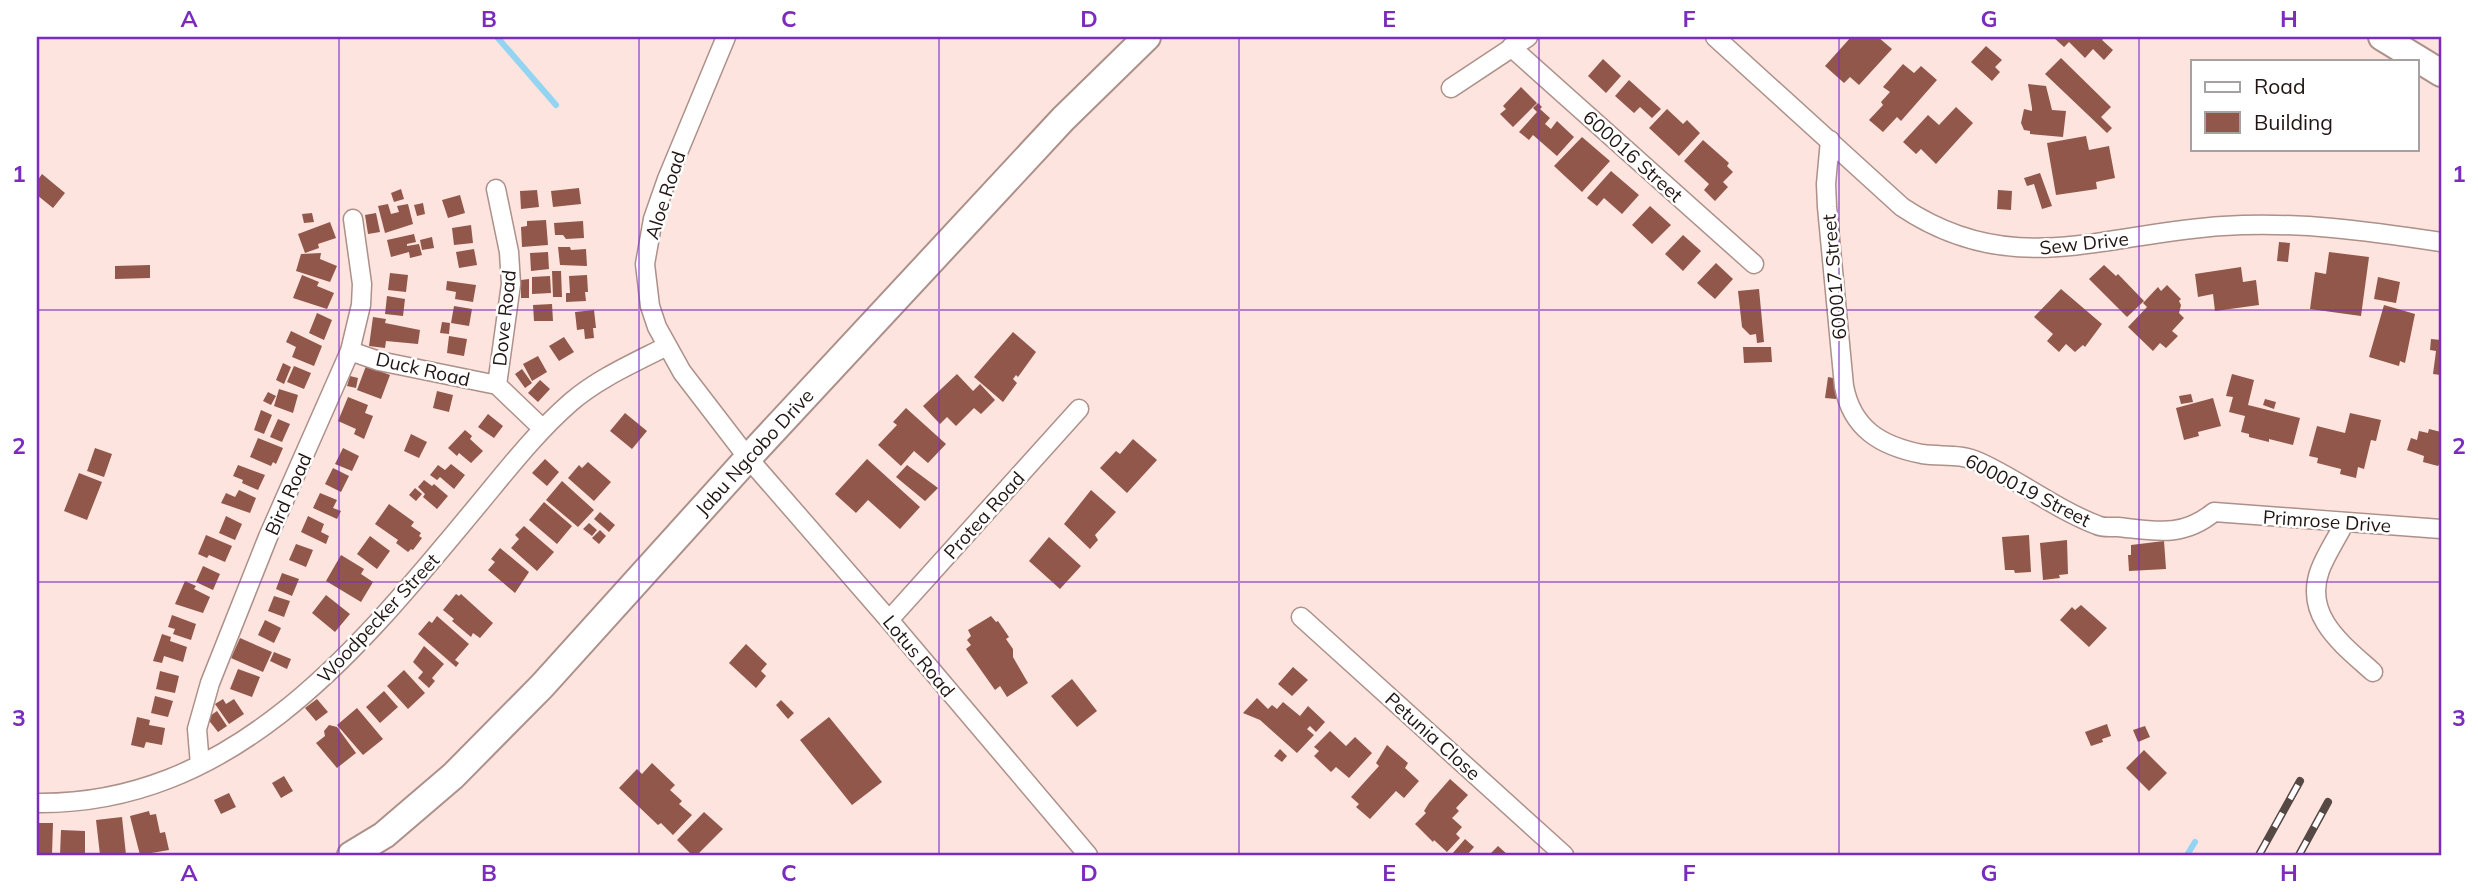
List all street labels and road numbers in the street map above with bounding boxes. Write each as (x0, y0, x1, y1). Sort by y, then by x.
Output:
street label: 600016 Street (1578, 105, 1688, 207)
street label: Aloe Road (639, 148, 691, 242)
street label: 600017 Street (1817, 213, 1851, 341)
street label: Sew Drive (2038, 226, 2130, 260)
street label: Dove Road (487, 269, 521, 367)
street label: Duck Road (374, 347, 472, 391)
street label: Jabu Ngcobo Drive (690, 383, 819, 520)
street label: 6000019 Street (1961, 448, 2095, 532)
street label: Bird Road (259, 449, 317, 539)
street label: Protea Road (938, 466, 1030, 564)
street label: Primrose Drive (2262, 505, 2392, 537)
street label: Woodpecker Street (312, 548, 444, 688)
street label: Lotus Road (878, 610, 960, 702)
street label: Petunia Close (1380, 687, 1486, 785)

